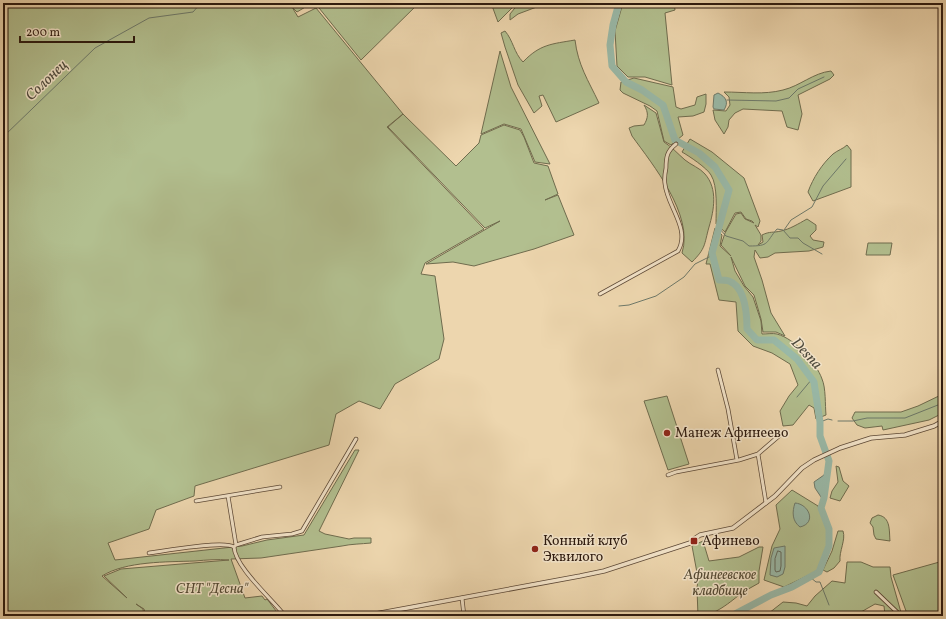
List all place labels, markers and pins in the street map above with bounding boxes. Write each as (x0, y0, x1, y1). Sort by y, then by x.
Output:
place label: Манеж Афинеево (675, 424, 788, 443)
marker: Манеж Афинеево (662, 428, 672, 438)
place label: Конный клуб Эквилого (543, 532, 628, 567)
place label: Афинево (702, 532, 760, 551)
marker: Афинево (689, 536, 699, 546)
marker: Конный клуб Эквилого (530, 544, 540, 554)

